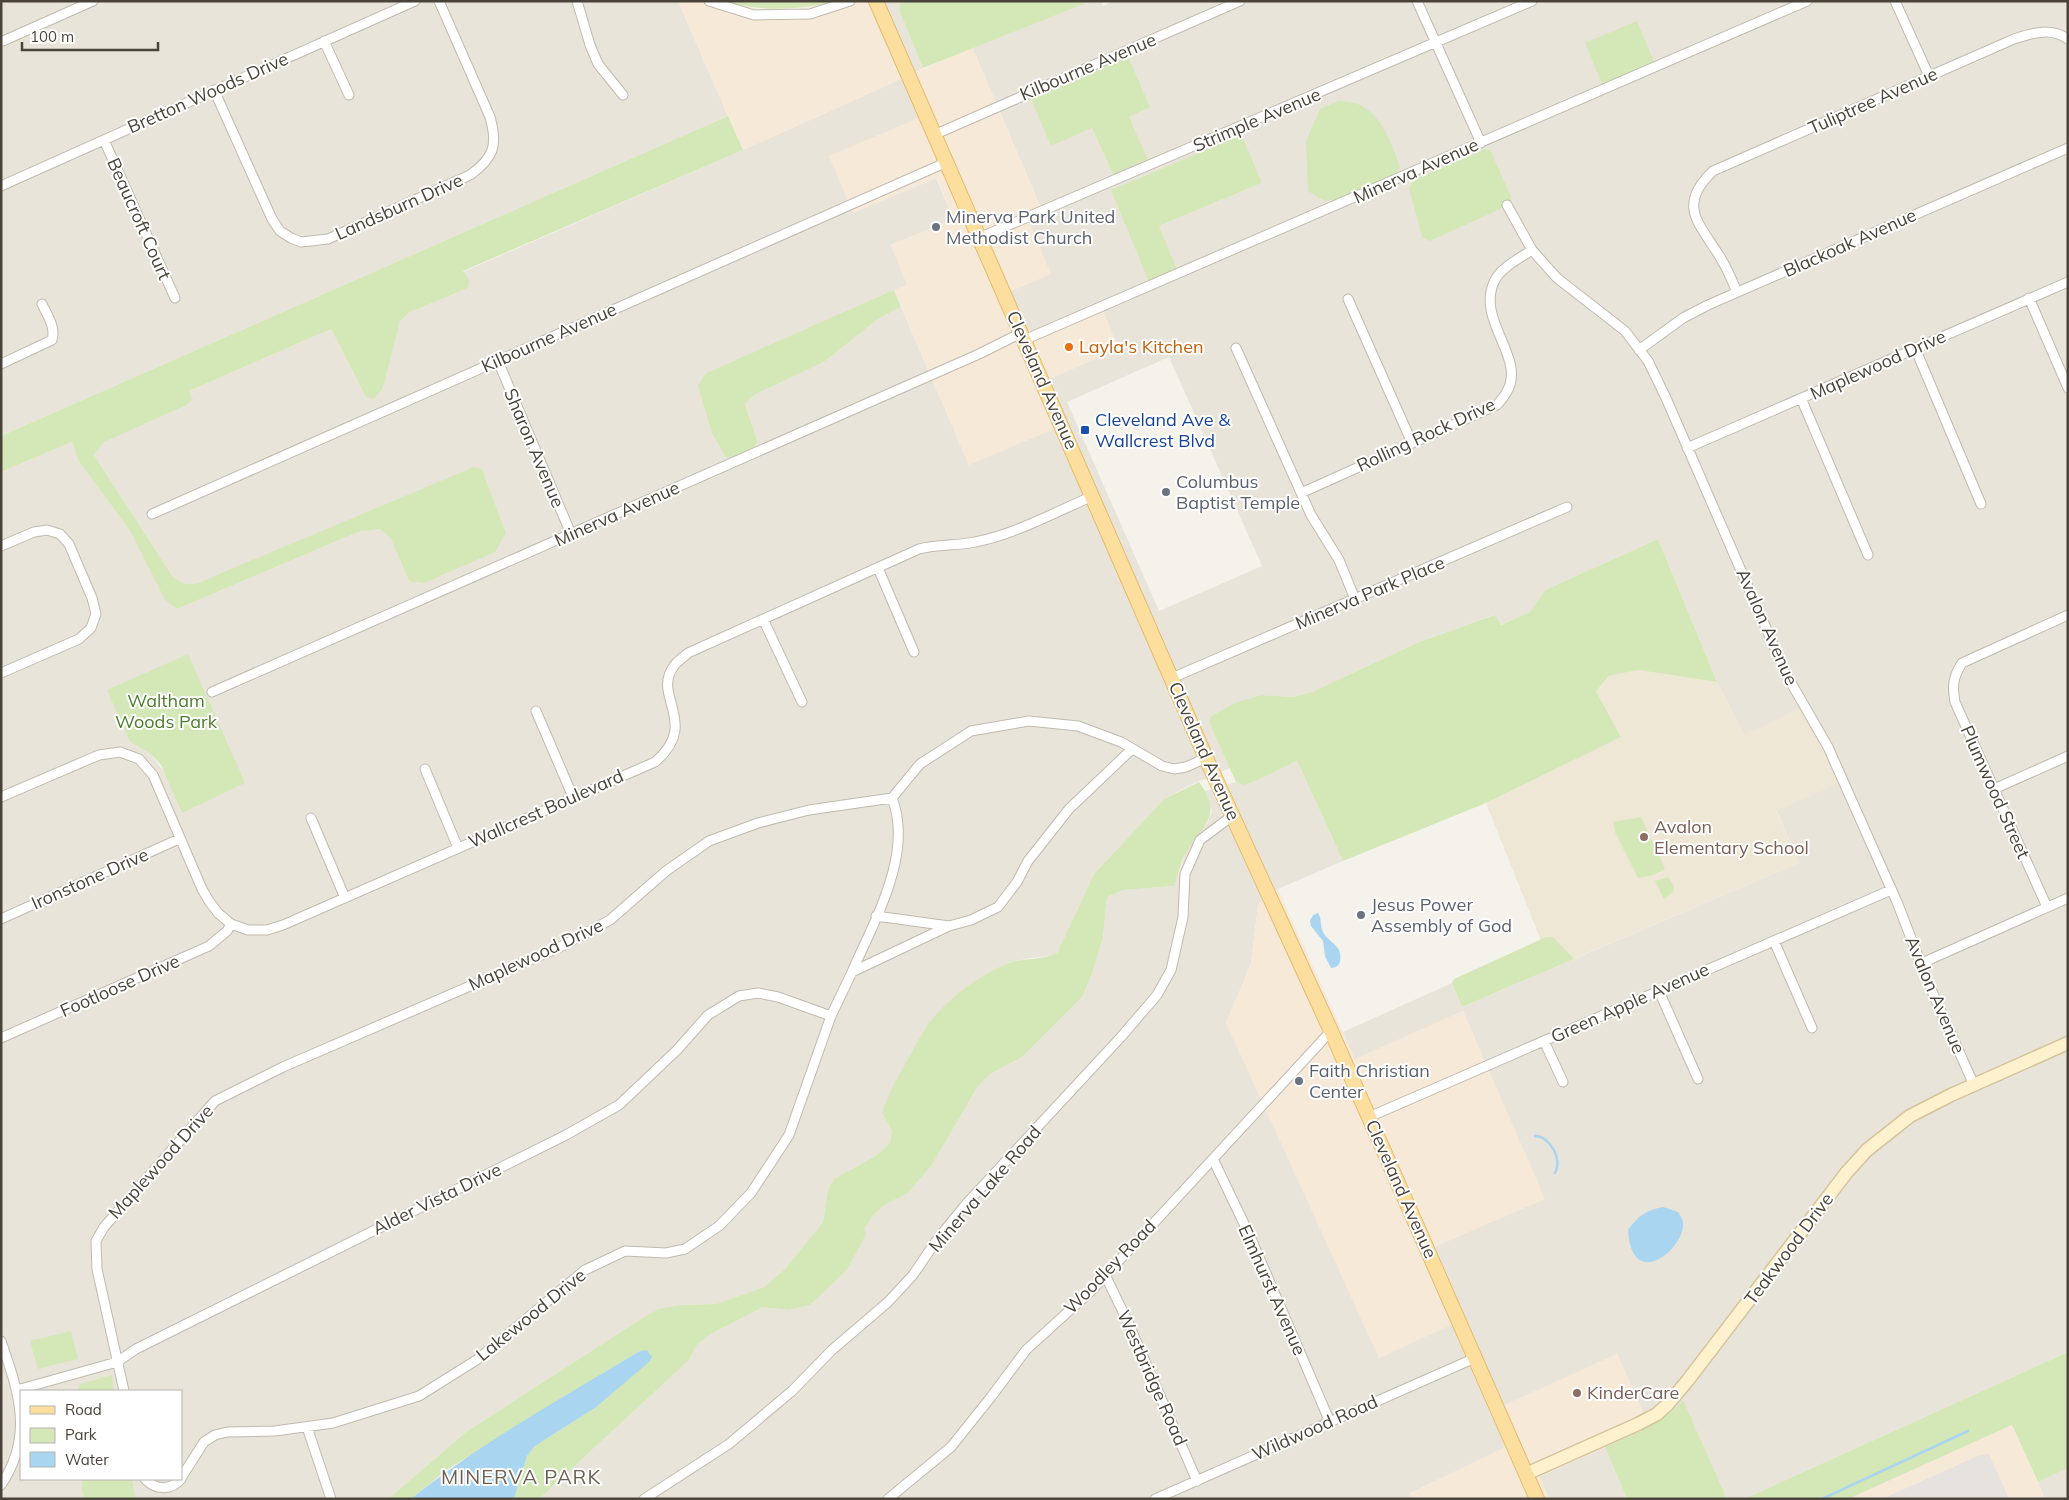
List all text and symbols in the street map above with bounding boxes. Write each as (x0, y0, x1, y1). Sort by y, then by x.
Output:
scale bar (22, 20, 159, 52)
text: 100 m (30, 27, 74, 46)
street label: Kilbourne Avenue (1016, 27, 1159, 106)
street label: Bretton Woods Drive (124, 47, 292, 138)
street label: Tuliptree Avenue (1805, 62, 1941, 139)
street label: Strimple Avenue (1190, 82, 1324, 157)
street label: Minerva Avenue (1350, 133, 1482, 208)
street label: Beaucroft Court (102, 154, 177, 283)
street label: Landsburn Drive (331, 168, 466, 245)
street label: Blackoak Avenue (1780, 203, 1920, 282)
place label: Minerva Park United Methodist Church (946, 205, 1115, 249)
marker: Minerva Park United Methodist Church (930, 221, 942, 233)
street label: Kilbourne Avenue (478, 297, 620, 378)
street label: Cleveland Avenue (1002, 307, 1083, 453)
street label: Maplewood Drive (1806, 324, 1949, 405)
place label: Layla's Kitchen (1079, 335, 1203, 358)
marker: Layla's Kitchen (1063, 341, 1075, 353)
street label: Sharon Avenue (499, 385, 570, 511)
street label: Rolling Rock Drive (1353, 392, 1499, 477)
place label: Cleveland Ave & Wallcrest Blvd (1095, 408, 1231, 452)
marker: Cleveland Ave & Wallcrest Blvd (1079, 424, 1091, 436)
place label: Columbus Baptist Temple (1176, 470, 1300, 514)
street label: Minerva Avenue (551, 476, 683, 551)
marker: Columbus Baptist Temple (1160, 486, 1172, 498)
street label: Minerva Park Place (1292, 551, 1448, 634)
street label: Avalon Avenue (1731, 565, 1803, 689)
street label: Cleveland Avenue (1164, 678, 1245, 824)
park label: Waltham Woods Park (115, 689, 218, 733)
street label: Plumwood Street (1956, 722, 2035, 862)
street label: Wallcrest Boulevard (465, 764, 627, 853)
place label: Avalon Elementary School (1654, 815, 1809, 859)
marker: Avalon Elementary School (1638, 831, 1650, 843)
street label: Ironstone Drive (28, 842, 152, 915)
place label: Jesus Power Assembly of God (1371, 893, 1512, 937)
marker: Jesus Power Assembly of God (1355, 909, 1367, 921)
street label: Maplewood Drive (465, 913, 607, 996)
street label: Avalon Avenue (1900, 933, 1971, 1057)
street label: Footloose Drive (57, 949, 183, 1022)
street label: Green Apple Avenue (1547, 957, 1712, 1048)
place label: Faith Christian Center (1309, 1059, 1430, 1103)
marker: Faith Christian Center (1293, 1075, 1305, 1087)
street label: Maplewood Drive (103, 1100, 218, 1224)
street label: Cleveland Avenue (1361, 1116, 1442, 1262)
street label: Minerva Lake Road (923, 1121, 1046, 1257)
street label: Alder Vista Drive (369, 1157, 505, 1240)
street label: Teakwood Drive (1739, 1188, 1838, 1309)
street label: Woodley Road (1059, 1215, 1161, 1319)
street label: Elmhurst Avenue (1233, 1221, 1312, 1359)
street label: Lakewood Drive (471, 1263, 590, 1366)
street label: Westbridge Road (1112, 1307, 1193, 1449)
place label: KinderCare (1587, 1381, 1679, 1404)
marker: KinderCare (1571, 1387, 1583, 1399)
legend (20, 1390, 182, 1480)
street label: Wildwood Road (1248, 1390, 1381, 1466)
text: Road (65, 1400, 102, 1419)
text: Park (65, 1425, 97, 1444)
text: Water (65, 1450, 109, 1469)
district label: MINERVA PARK (441, 1464, 601, 1489)

